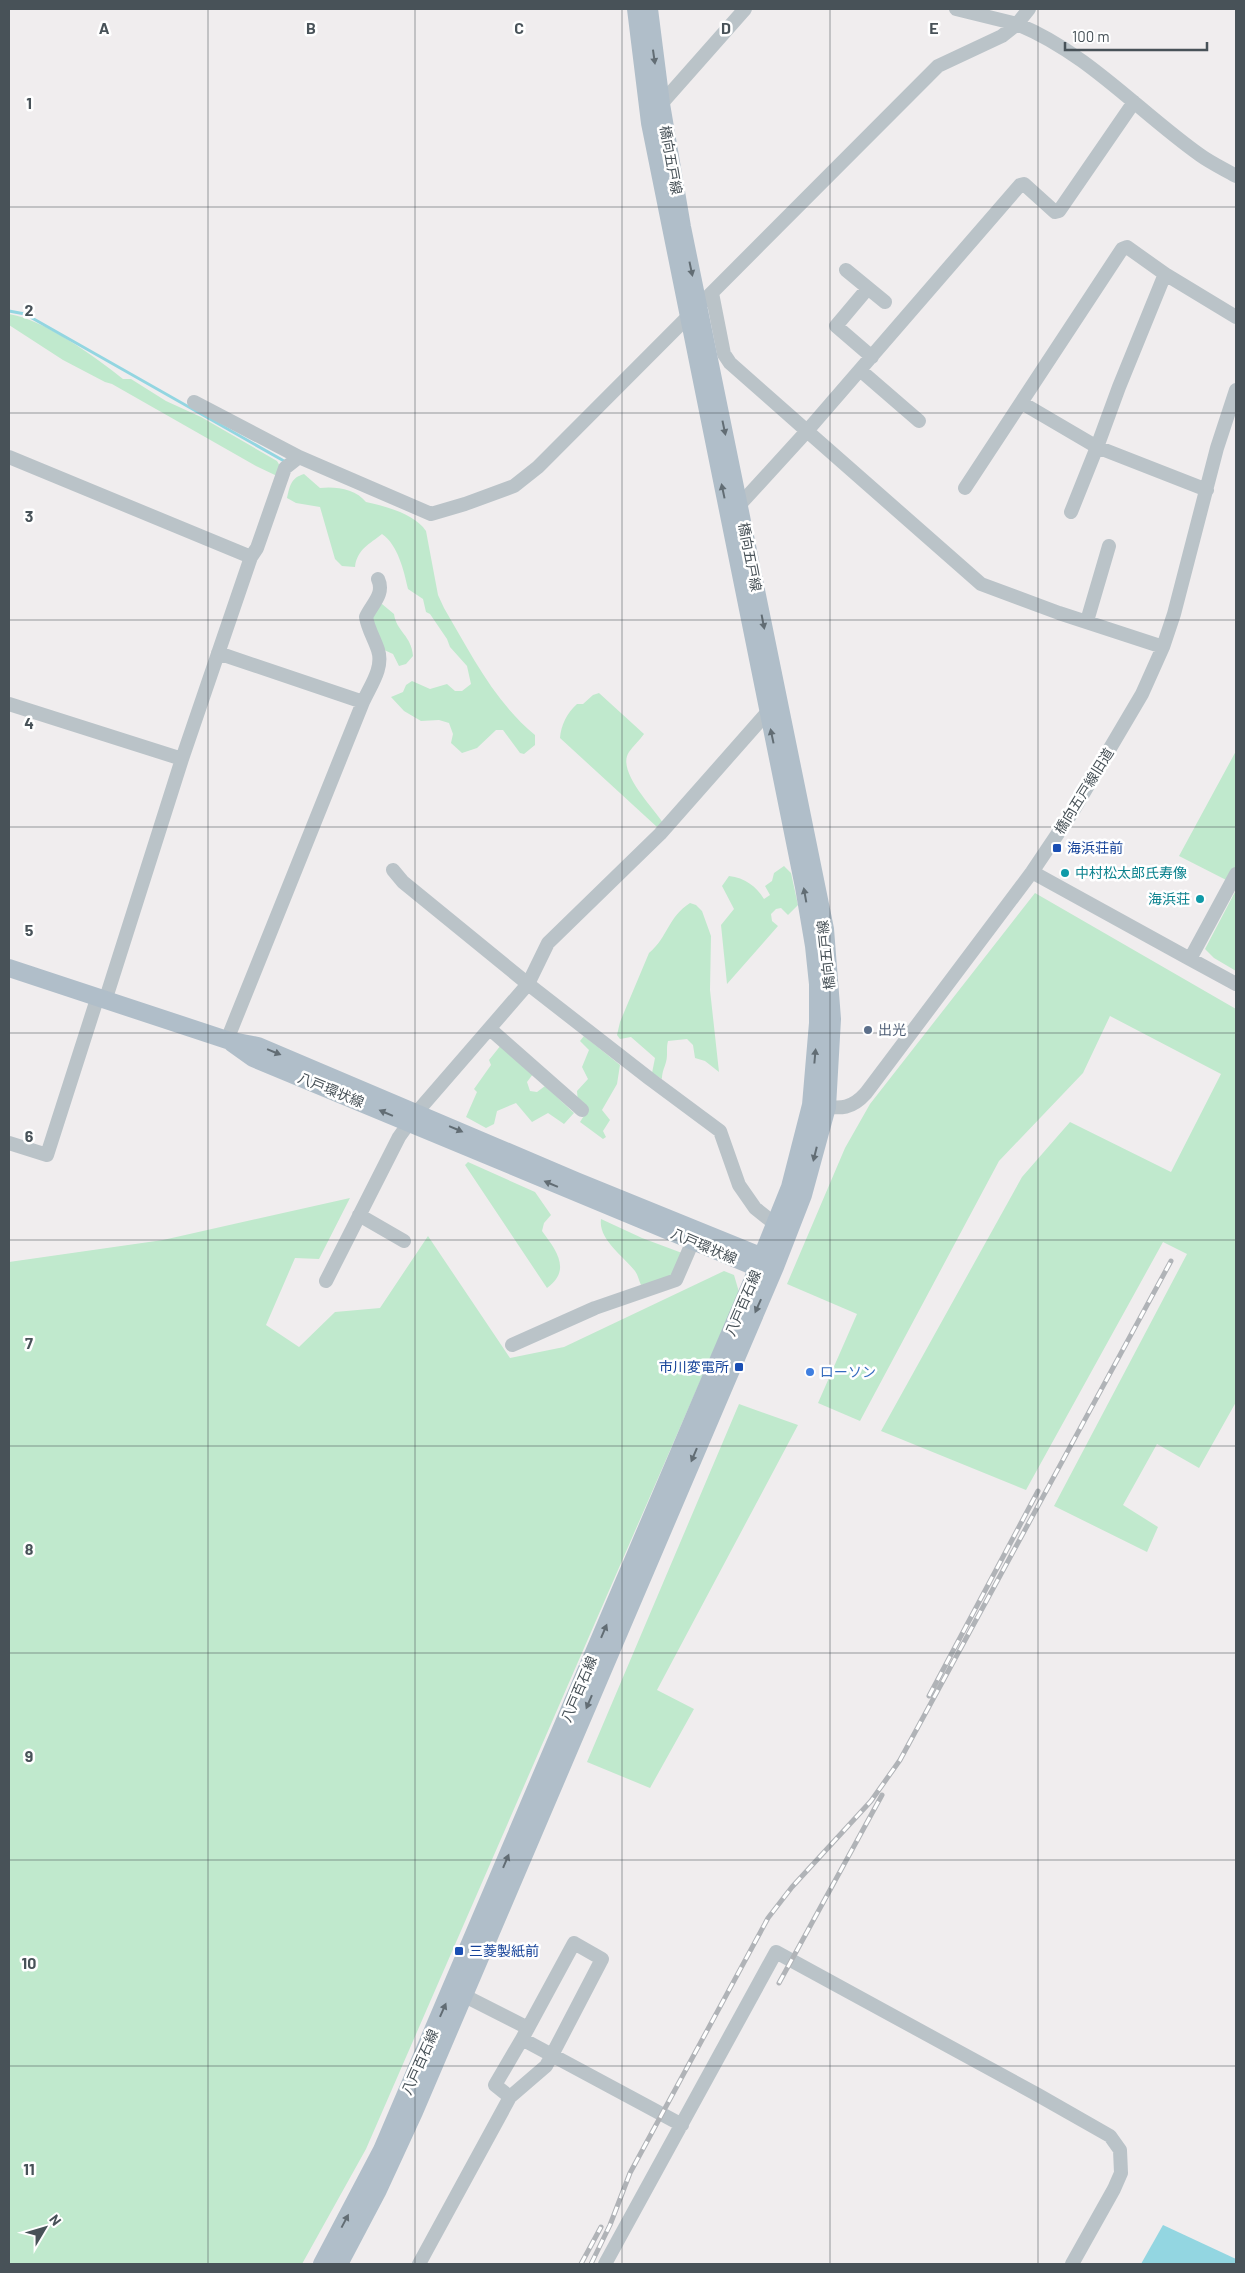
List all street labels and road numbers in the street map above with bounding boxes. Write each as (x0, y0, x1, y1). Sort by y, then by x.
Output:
street label: 橋向五戸線 (657, 124, 686, 196)
street label: 橋向五戸線 (735, 521, 766, 593)
street label: 橋向五戸線旧道 (1050, 745, 1117, 837)
street label: 橋向五戸線 (813, 919, 838, 991)
street label: 八戸環状線 (296, 1069, 367, 1111)
street label: 八戸環状線 (669, 1224, 740, 1267)
street label: 八戸百石線 (721, 1267, 764, 1338)
street label: 八戸百石線 (557, 1653, 600, 1724)
street label: 八戸百石線 (398, 2026, 442, 2097)

